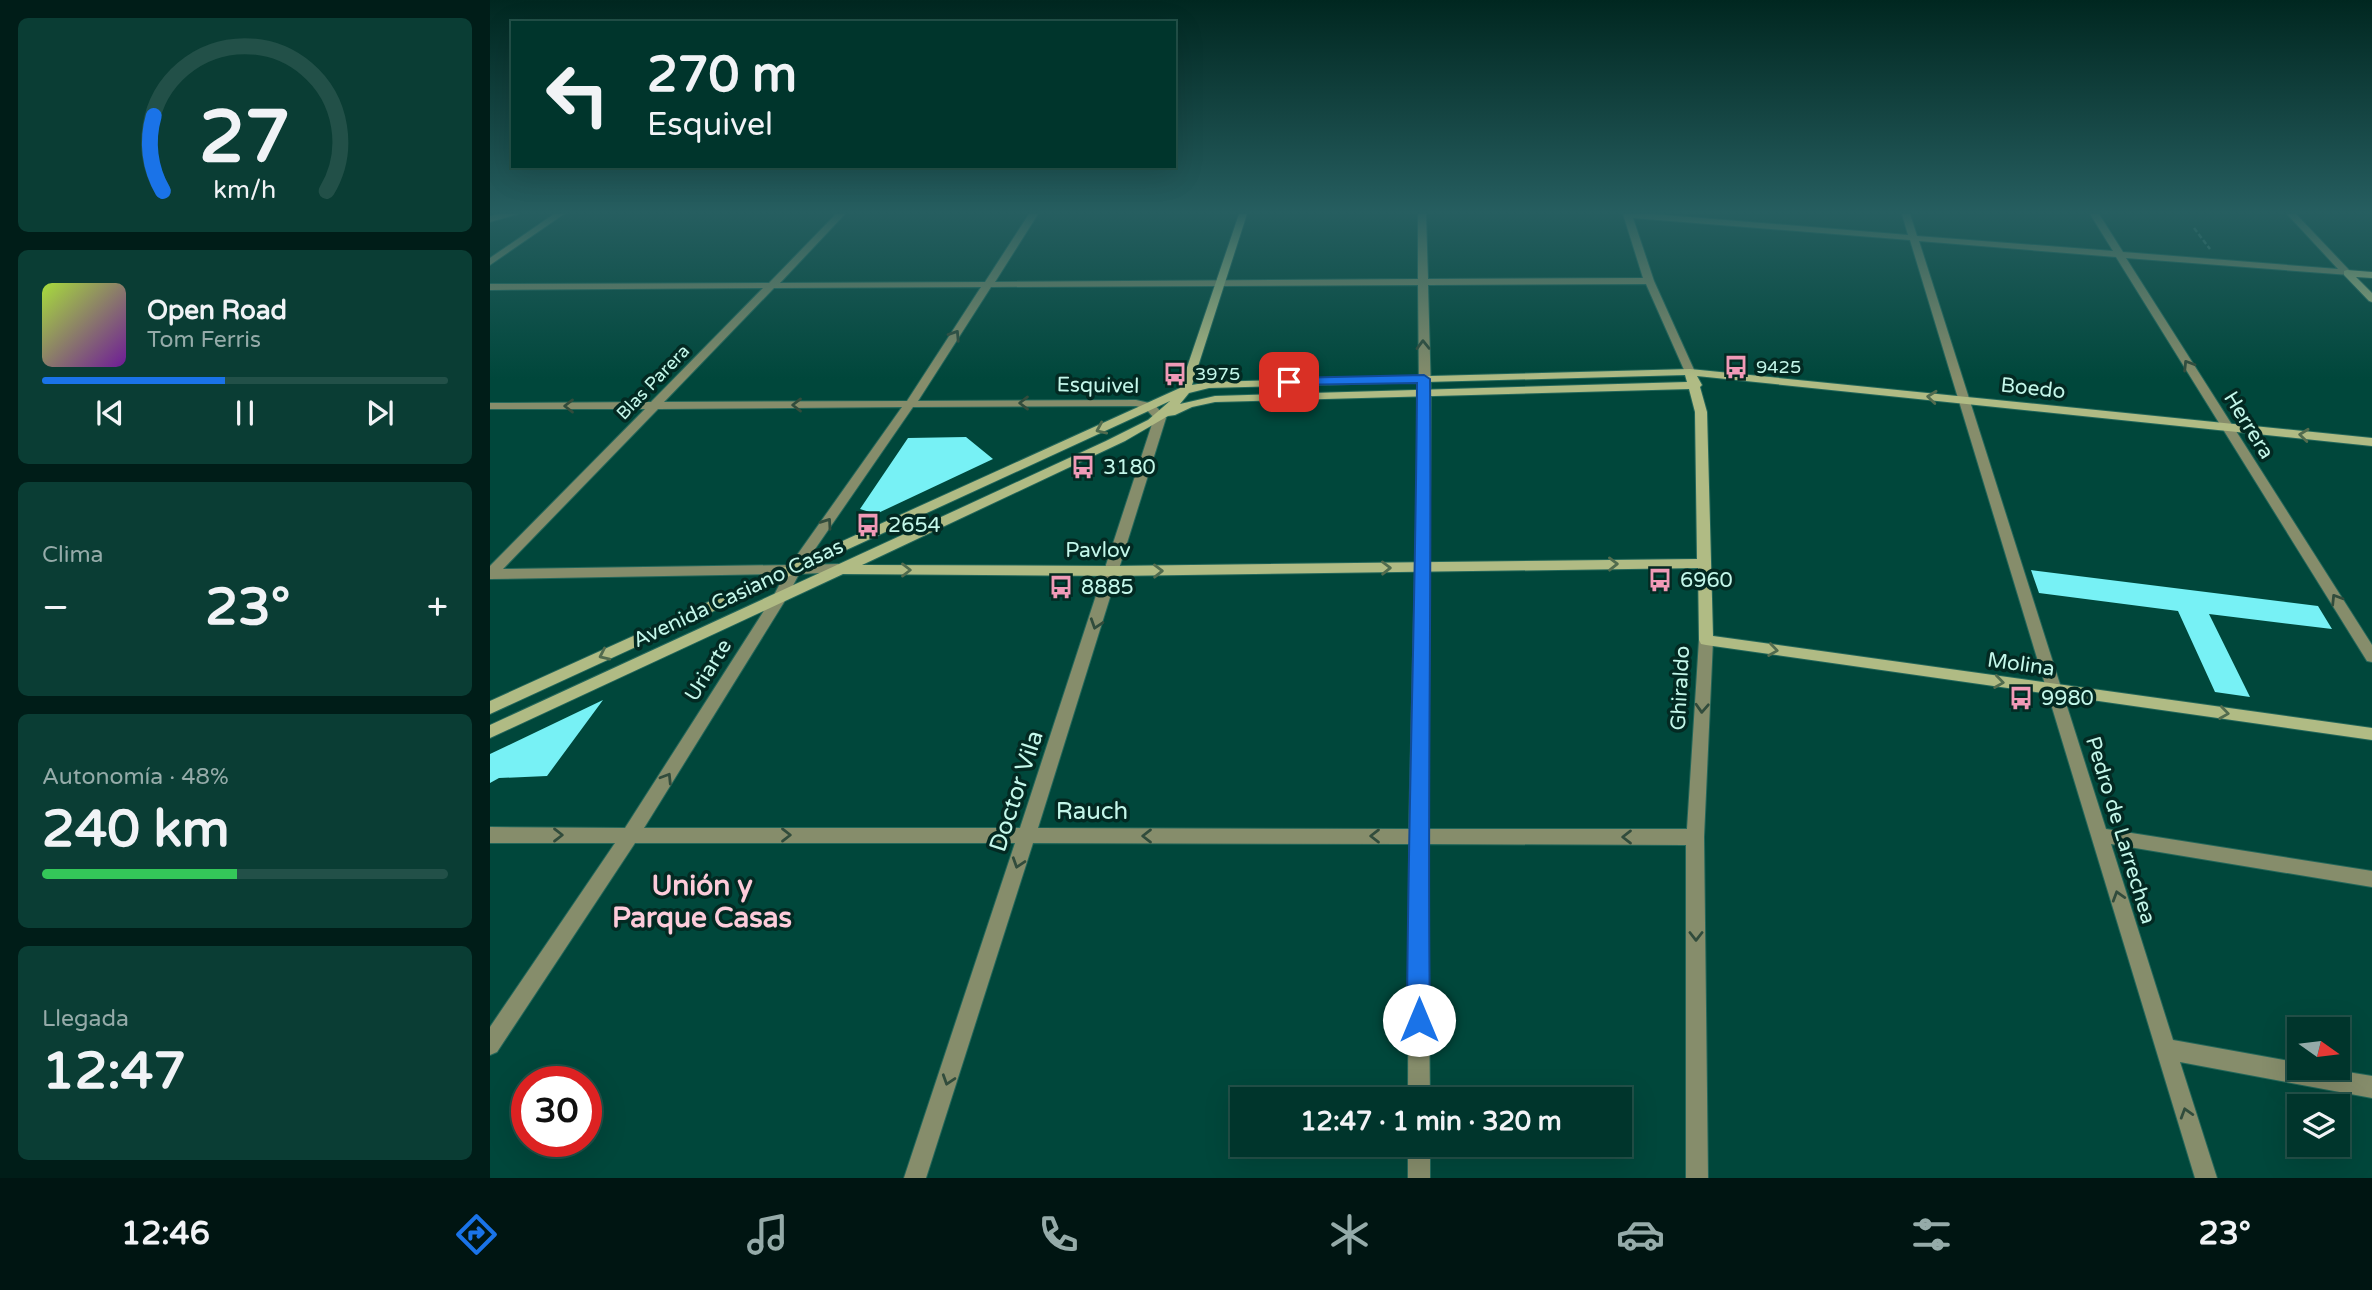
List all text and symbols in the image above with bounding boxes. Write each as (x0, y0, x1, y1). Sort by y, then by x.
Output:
text: 270 m (647, 46, 797, 105)
icon: left (532, 49, 623, 140)
text: 27 (199, 94, 291, 182)
text: Esquivel (647, 106, 773, 144)
text: km/h (214, 175, 276, 205)
text: Open Road (147, 295, 287, 326)
text: Tom Ferris (147, 326, 261, 354)
one-way arrow (947, 330, 960, 343)
one-way arrow (1415, 339, 1431, 350)
street label: Blas Parera (612, 340, 694, 424)
pin (1259, 352, 1319, 412)
bus stop icon: 9425 (1722, 353, 1750, 381)
place label: 9425 (1756, 356, 1801, 378)
one-way arrow (2184, 359, 2197, 372)
bus stop icon: 3975 (1161, 360, 1189, 388)
place label: 3975 (1195, 363, 1240, 385)
icon: arrive (1270, 363, 1308, 401)
street label: Esquivel (1056, 372, 1140, 399)
street label: Boedo (1999, 373, 2067, 404)
street label: Herrera (2218, 387, 2279, 464)
one-way arrow (1926, 390, 1937, 405)
icon: previous (91, 394, 129, 432)
icon: pause (226, 394, 264, 432)
icon: next (361, 394, 399, 432)
one-way arrow (1019, 396, 1030, 411)
one-way arrow (791, 397, 802, 413)
one-way arrow (564, 398, 574, 414)
one-way arrow (1096, 420, 1108, 434)
one-way arrow (2298, 428, 2309, 443)
bus stop icon: 3180 (1069, 453, 1097, 481)
place label: 3180 (1103, 455, 1156, 480)
bus stop icon: 2654 (854, 511, 882, 539)
place label: 2654 (888, 513, 941, 538)
one-way arrow (819, 518, 831, 531)
street label: Avenida Casiano Casas (629, 534, 847, 653)
street label: Pavlov (1065, 538, 1131, 563)
text: Clima (42, 541, 103, 569)
one-way arrow (1608, 557, 1619, 572)
one-way arrow (1381, 560, 1391, 576)
one-way arrow (901, 562, 912, 578)
one-way arrow (1153, 563, 1164, 579)
bus stop icon: 6960 (1646, 566, 1674, 594)
place label: 6960 (1680, 568, 1733, 593)
bus stop icon: 8885 (1047, 573, 1075, 601)
place label: 8885 (1081, 575, 1134, 600)
text: 23° (205, 576, 290, 639)
text: − (42, 585, 69, 631)
text: + (427, 585, 448, 631)
one-way arrow (2331, 593, 2344, 606)
one-way arrow (1090, 617, 1105, 629)
street label: Uriarte (680, 635, 737, 706)
one-way arrow (1767, 642, 1779, 657)
street label: Ghiraldo (1666, 645, 1695, 731)
one-way arrow (599, 647, 611, 661)
street label: Molina (1986, 647, 2056, 682)
one-way arrow (1993, 674, 2004, 689)
bus stop icon: 9980 (2007, 684, 2035, 712)
place label: 9980 (2041, 686, 2094, 711)
one-way arrow (1695, 703, 1710, 714)
one-way arrow (2218, 705, 2230, 720)
street label: Doctor Vila (983, 727, 1050, 855)
street label: Pedro de Larrechea (2080, 733, 2161, 927)
text: Autonomía · 48% (42, 763, 229, 791)
one-way arrow (658, 772, 671, 785)
street label: Rauch (1056, 797, 1128, 826)
text: 240 km (42, 798, 230, 861)
one-way arrow (553, 827, 564, 843)
one-way arrow (781, 827, 791, 843)
one-way arrow (1141, 828, 1152, 844)
one-way arrow (1369, 828, 1379, 844)
one-way arrow (1621, 829, 1631, 845)
one-way arrow (1012, 857, 1027, 869)
district label: Unión y Parque Casas (612, 869, 792, 935)
one-way arrow (2112, 890, 2126, 902)
one-way arrow (1688, 930, 1703, 941)
position arrow (1382, 983, 1456, 1057)
text: Llegada (42, 1005, 129, 1033)
north arrow (2287, 1017, 2350, 1080)
map controls (2287, 1017, 2350, 1157)
text: 12:47 (42, 1040, 186, 1103)
speed limit sign: 30 (511, 1066, 602, 1157)
one-way arrow (941, 1073, 956, 1085)
button: layers (2287, 1094, 2350, 1157)
text: 12:47 · 1 min · 320 m (1300, 1106, 1562, 1137)
one-way arrow (2179, 1107, 2194, 1119)
icon: directions (452, 1210, 501, 1259)
icon: music (743, 1210, 792, 1259)
icon: phone (1034, 1210, 1083, 1259)
icon: climate (1325, 1210, 1374, 1259)
icon: car (1616, 1210, 1665, 1259)
icon: filters (1907, 1210, 1956, 1259)
text: 12:46 (121, 1215, 210, 1253)
text: 23° (2199, 1215, 2251, 1253)

